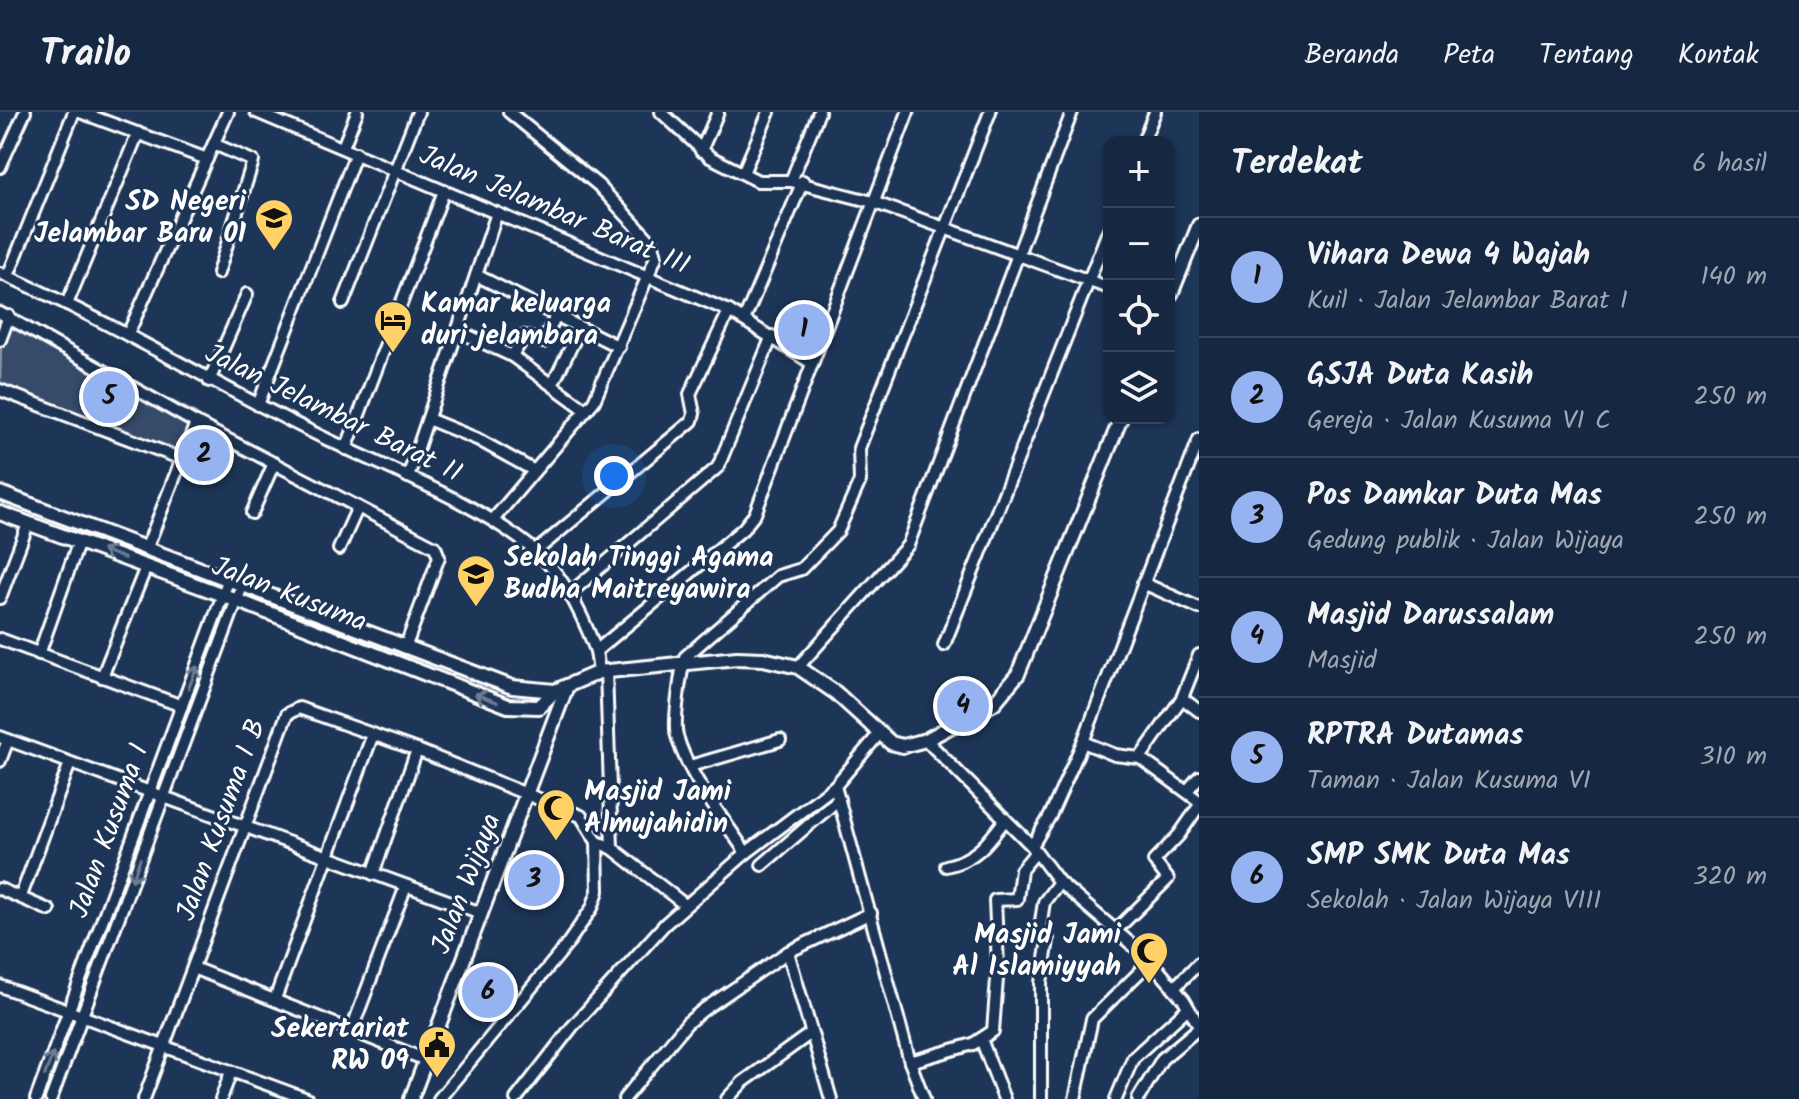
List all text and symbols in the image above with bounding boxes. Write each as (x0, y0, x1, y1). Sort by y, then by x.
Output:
text: Trailo (40, 25, 131, 85)
text: Beranda (1304, 33, 1399, 78)
text: Peta (1443, 33, 1495, 78)
text: Tentang (1539, 33, 1634, 78)
text: Kontak (1678, 33, 1759, 78)
street label: Jalan Jelambar Barat III (412, 134, 696, 288)
map controls (1103, 136, 1175, 424)
button: + (1103, 136, 1175, 208)
text: Terdekat (1231, 137, 1363, 191)
text: 6 hasil (1692, 143, 1767, 185)
place label: SD Negeri Jelambar Baru 01 (34, 180, 247, 257)
school or university icon: SD Negeri Jelambar Baru 01 (253, 197, 295, 252)
button: − (1103, 208, 1175, 280)
text: Vihara Dewa 4 Wajah (1307, 232, 1590, 280)
text: 1 (1253, 256, 1261, 298)
text: 140 m (1700, 256, 1767, 298)
button: locate (1103, 280, 1175, 352)
text: Kuil · Jalan Jelambar Barat I (1307, 280, 1628, 322)
place label: Kamar keluarga duri jelambara (421, 282, 611, 359)
hotel icon: Kamar keluarga duri jelambara (372, 299, 414, 354)
pin: 1 (778, 300, 830, 360)
street label: Jalan Jelambar Barat II (197, 332, 469, 496)
button: layers (1103, 352, 1175, 424)
text: GSJA Duta Kasih (1307, 352, 1534, 400)
pin: 5 (83, 367, 135, 427)
text: 2 (1249, 376, 1265, 418)
text: 250 m (1694, 376, 1767, 418)
text: Gereja · Jalan Kusuma VI C (1307, 400, 1611, 442)
pin: 2 (178, 425, 230, 485)
your location (594, 456, 634, 496)
text: Pos Damkar Duta Mas (1307, 472, 1602, 520)
text: 3 (1250, 496, 1264, 538)
text: 250 m (1694, 496, 1767, 538)
text: Gedung publik · Jalan Wijaya (1307, 520, 1624, 562)
place label: Sekolah Tinggi Agama Budha Maitreyawira (504, 536, 774, 613)
street label: Jalan Kusuma (205, 545, 373, 645)
one-way arrow (101, 546, 126, 560)
school or university icon: Sekolah Tinggi Agama Budha Maitreyawira (455, 553, 497, 608)
text: Masjid Darussalam (1307, 592, 1554, 640)
text: 4 (1250, 616, 1264, 658)
text: 250 m (1694, 616, 1767, 658)
text: Masjid (1307, 640, 1377, 682)
one-way arrow (187, 665, 201, 690)
pin: 4 (937, 676, 989, 736)
one-way arrow (474, 690, 499, 704)
text: RPTRA Dutamas (1307, 712, 1524, 760)
street label: Jalan Kusuma I B (165, 713, 279, 927)
text: 5 (1250, 736, 1264, 778)
text: 310 m (1700, 736, 1767, 778)
street label: Jalan Kusuma I (58, 737, 162, 925)
text: Taman · Jalan Kusuma VI (1307, 760, 1591, 802)
place label: Masjid Jami Almujahidin (584, 770, 732, 847)
mosque icon: Masjid Jami Almujahidin (535, 787, 577, 842)
street label: Jalan Wijaya (420, 807, 514, 961)
text: SMP SMK Duta Mas (1307, 832, 1570, 880)
pin: 3 (508, 850, 560, 910)
text: 6 (1250, 856, 1264, 898)
text: 320 m (1693, 856, 1767, 898)
one-way arrow (127, 857, 142, 882)
text: Sekolah · Jalan Wijaya VIII (1307, 880, 1601, 922)
place label: Masjid Jami Al Islamiyyah (952, 913, 1122, 990)
mosque icon: Masjid Jami Al Islamiyyah (1128, 930, 1170, 985)
pin: 6 (462, 962, 514, 1022)
place label: Sekertariat RW 09 (271, 1007, 409, 1084)
public building icon: Sekertariat RW 09 (416, 1024, 458, 1079)
one-way arrow (43, 1052, 57, 1077)

